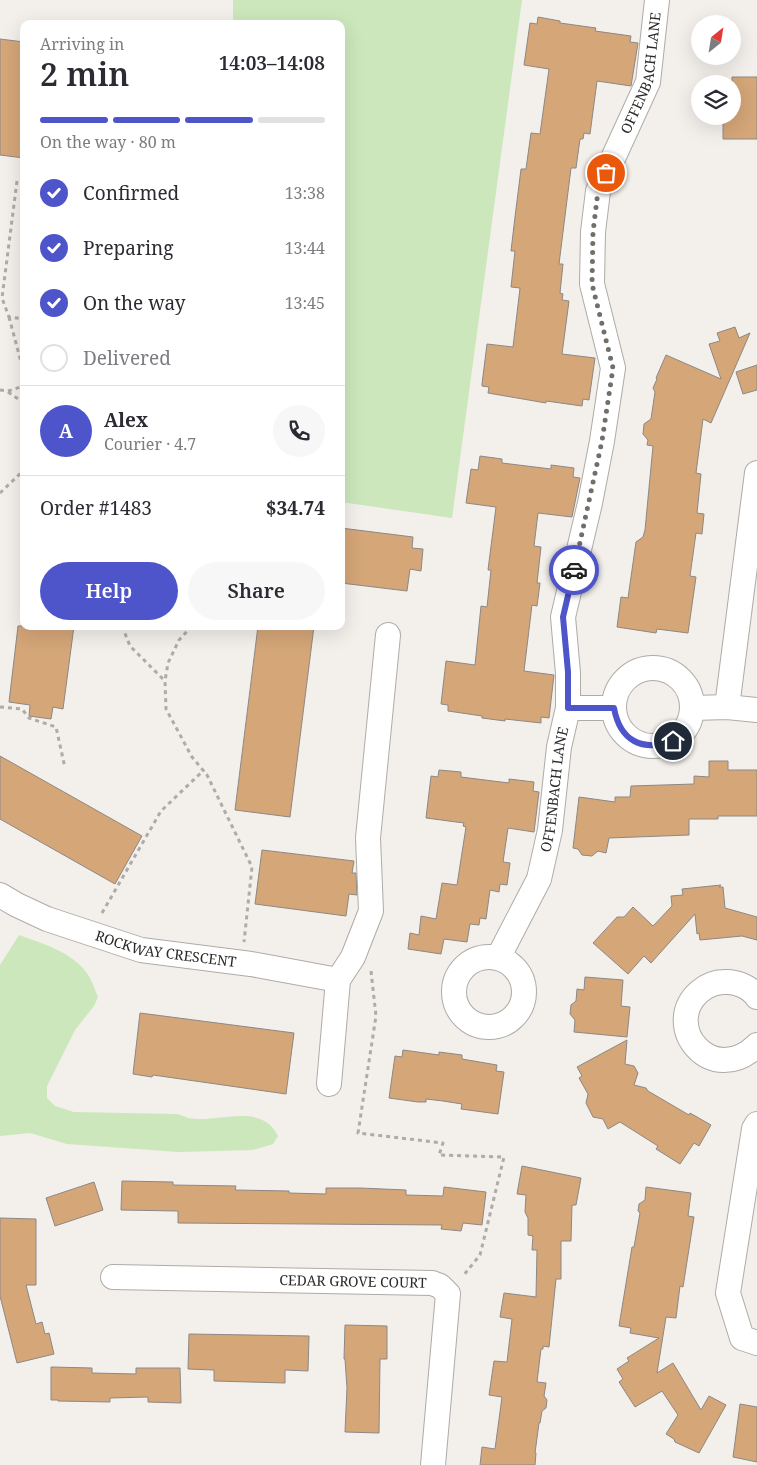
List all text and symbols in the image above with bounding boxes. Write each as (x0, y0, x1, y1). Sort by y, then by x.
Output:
street label: OFFENBACH LANE (616, 11, 665, 137)
north arrow (691, 15, 741, 65)
map controls (691, 15, 741, 125)
text: Arriving in (40, 33, 124, 55)
text: 14:03–14:08 (219, 50, 325, 76)
text: 2 min (40, 52, 129, 95)
button: layers (691, 75, 741, 125)
text: On the way · 80 m (40, 131, 176, 153)
pin (585, 152, 627, 194)
icon: bag (592, 159, 620, 187)
icon: check (40, 179, 68, 207)
text: Confirmed (83, 180, 179, 206)
text: 13:38 (285, 182, 325, 204)
icon: check (40, 234, 68, 262)
text: Preparing (83, 235, 173, 261)
text: 13:44 (285, 237, 325, 259)
icon: check (40, 289, 68, 317)
text: On the way (83, 290, 186, 316)
text: 13:45 (285, 292, 325, 314)
text: Delivered (83, 345, 171, 371)
button: phone (273, 405, 325, 457)
text: Alex (104, 407, 148, 433)
text: A (59, 418, 73, 444)
text: Courier · 4.7 (104, 433, 196, 455)
text: Order #1483 (40, 495, 152, 521)
text: $34.74 (266, 495, 325, 521)
courier (549, 545, 599, 595)
icon: car (560, 556, 588, 584)
button: Help (40, 562, 178, 620)
button: Share (188, 562, 325, 620)
pin (652, 720, 694, 762)
street label: OFFENBACH LANE (535, 725, 572, 854)
icon: home (659, 727, 687, 755)
street label: ROCKWAY CRESCENT (93, 926, 238, 971)
street label: CEDAR GROVE COURT (279, 1270, 427, 1292)

